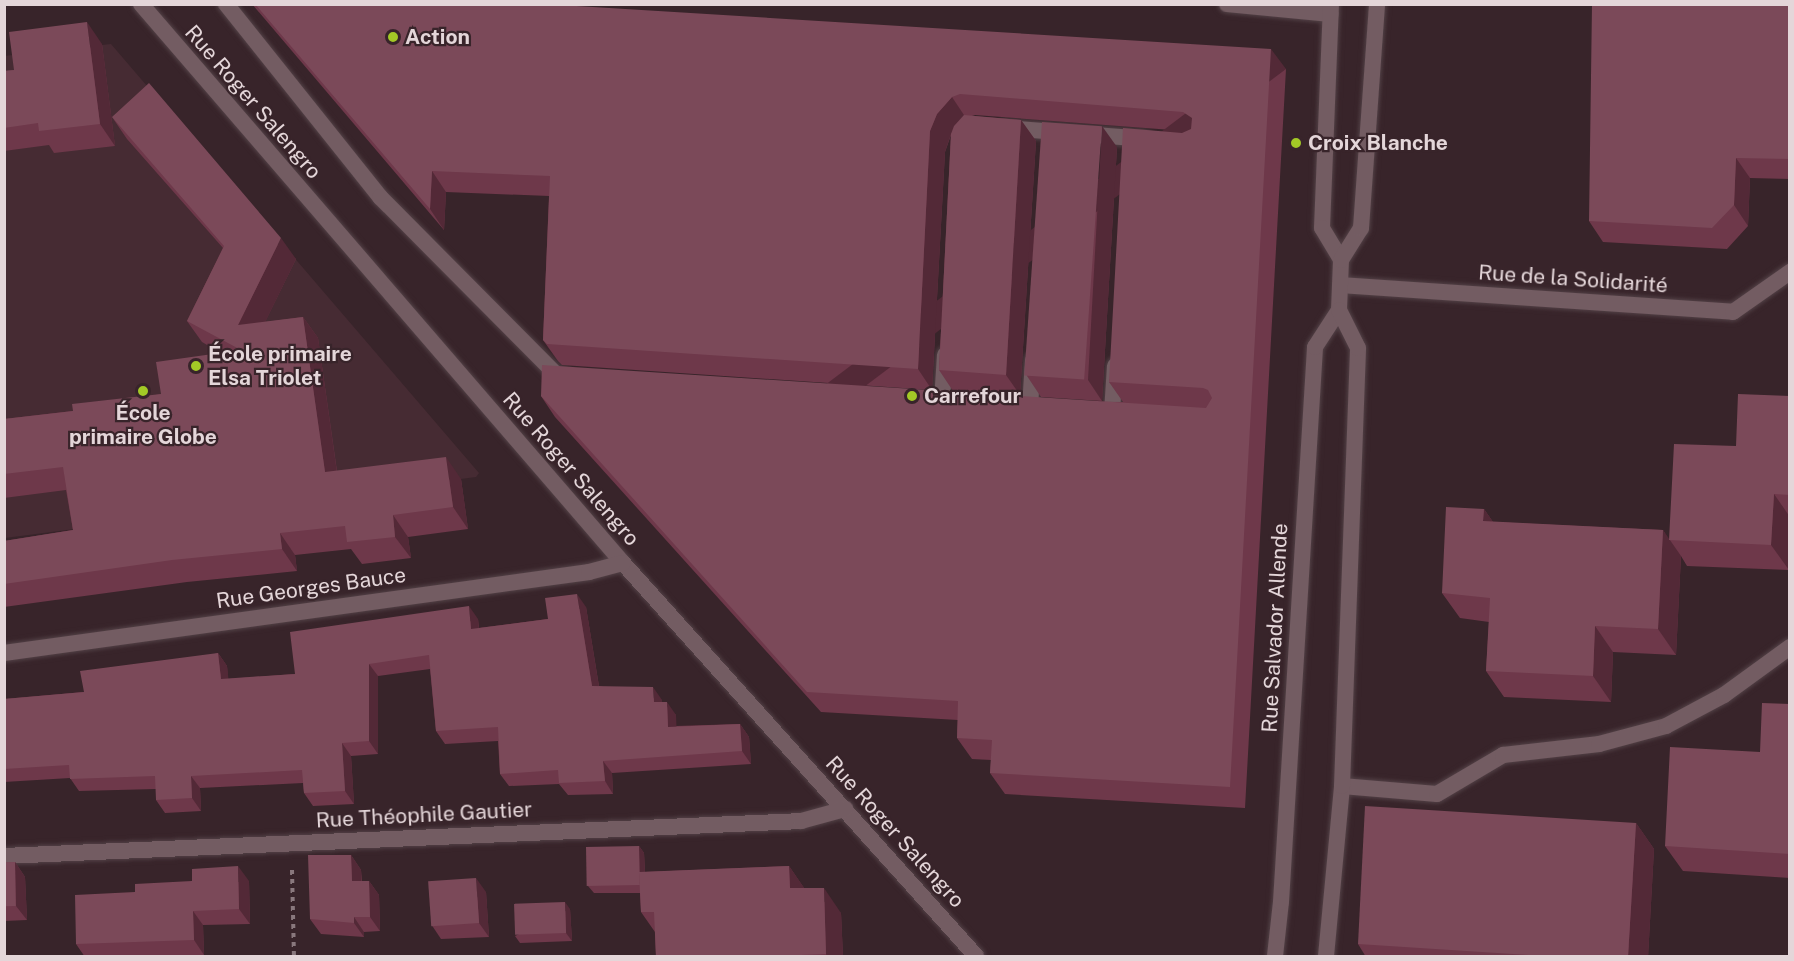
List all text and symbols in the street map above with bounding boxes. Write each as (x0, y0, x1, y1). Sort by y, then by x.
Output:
street label: Rue Roger Salengro (179, 20, 327, 184)
place label: Action (405, 24, 470, 50)
marker: Action (386, 30, 400, 44)
place label: Croix Blanche (1308, 130, 1448, 156)
marker: Croix Blanche (1289, 136, 1303, 150)
street label: Rue de la Solidarité (1477, 260, 1669, 298)
place label: École primaire Elsa Triolet (208, 341, 352, 391)
marker: École primaire Elsa Triolet (189, 359, 203, 373)
place label: Carrefour (924, 383, 1021, 409)
marker: École primaire Globe (136, 384, 150, 398)
street label: Rue Roger Salengro (497, 387, 645, 551)
marker: Carrefour (905, 389, 919, 403)
place label: École primaire Globe (69, 400, 217, 450)
street label: Rue Salvador Allende (1257, 523, 1293, 733)
street label: Rue Georges Bauce (214, 562, 408, 614)
street label: Rue Roger Salengro (820, 751, 970, 913)
street label: Rue Théophile Gautier (315, 797, 533, 833)

